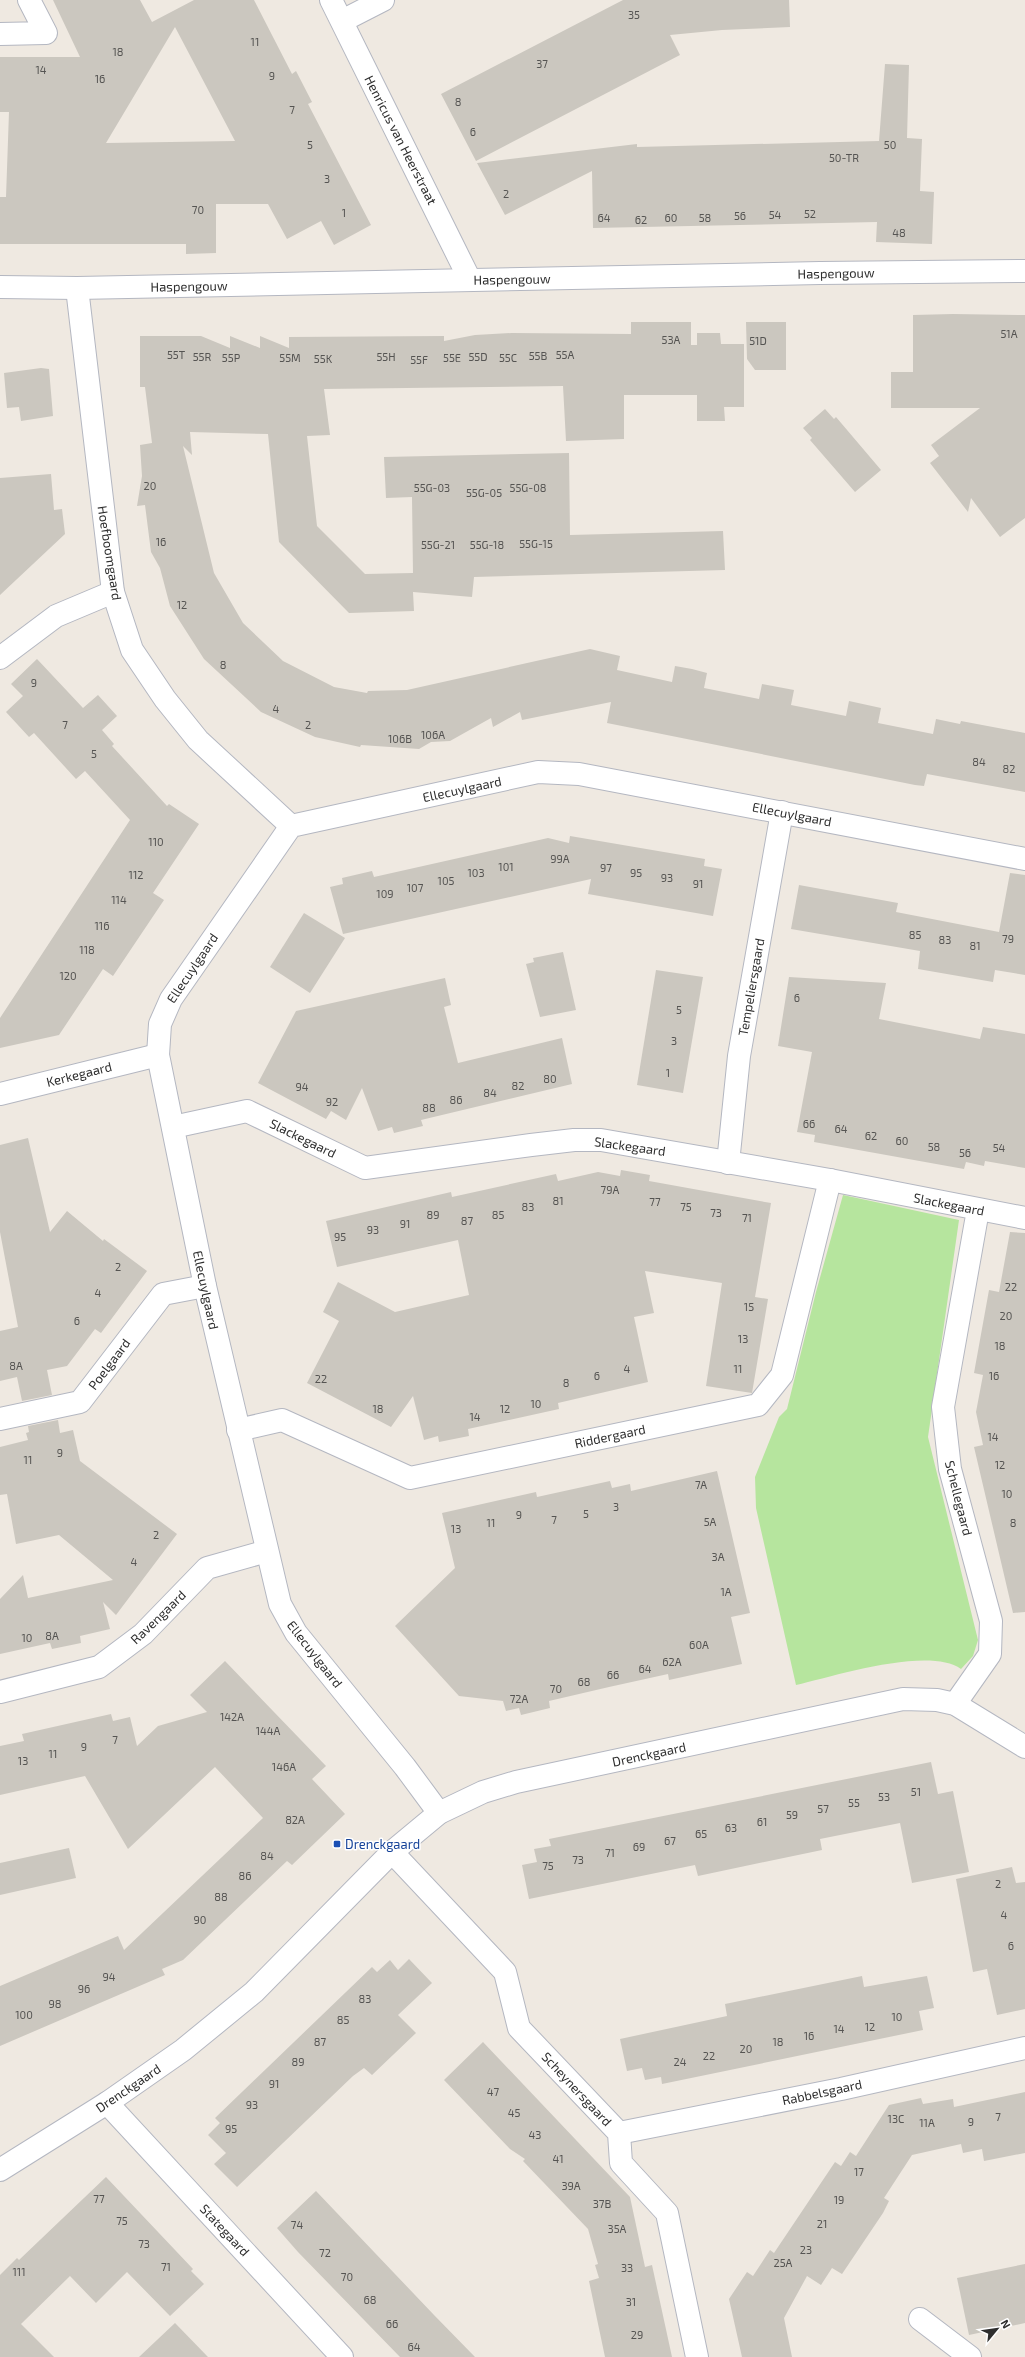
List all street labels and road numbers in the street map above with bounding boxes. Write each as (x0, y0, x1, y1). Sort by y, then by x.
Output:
street label: Henricus van Heerstraat (361, 73, 441, 207)
street label: Haspengouw (797, 264, 875, 282)
street label: Haspengouw (473, 270, 551, 288)
street label: Haspengouw (150, 277, 228, 295)
street label: Hoefboomgaard (95, 505, 125, 601)
street label: Ellecuylgaard (421, 773, 503, 805)
street label: Ellecuylgaard (751, 798, 833, 830)
street label: Ellecuylgaard (163, 930, 221, 1006)
street label: Tempeliersgaard (735, 937, 767, 1037)
street label: Kerkegaard (45, 1058, 113, 1090)
street label: Slackegaard (267, 1115, 339, 1161)
street label: Slackegaard (593, 1133, 667, 1159)
street label: Slackegaard (912, 1189, 986, 1219)
street label: Ellecuylgaard (190, 1249, 222, 1331)
street label: Poelgaard (85, 1335, 133, 1393)
street label: Riddergaard (573, 1421, 647, 1451)
street label: Schellegaard (942, 1459, 976, 1537)
street label: Ravengaard (127, 1587, 189, 1647)
street label: Ellecuylgaard (284, 1617, 346, 1691)
street label: Drenckgaard (611, 1738, 687, 1770)
street label: Scheynersgaard (539, 2049, 615, 2129)
street label: Drenckgaard (92, 2060, 164, 2116)
street label: Rabbelsgaard (781, 2076, 863, 2108)
street label: Stategaard (197, 2201, 253, 2259)

